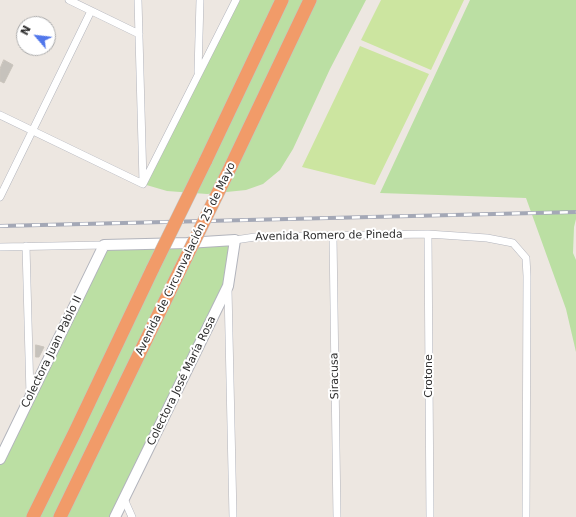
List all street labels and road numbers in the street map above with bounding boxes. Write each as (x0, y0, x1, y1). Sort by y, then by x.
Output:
street label: Avenida de Circunvalación 25 de Mayo (133, 160, 239, 358)
street label: Avenida Romero de Pineda (255, 228, 403, 244)
street label: Colectora Juan Pablo II (19, 294, 85, 410)
street label: Colectora José María Rosa (145, 314, 219, 448)
street label: Siracusa (328, 352, 342, 400)
street label: Crotone (422, 354, 436, 398)

